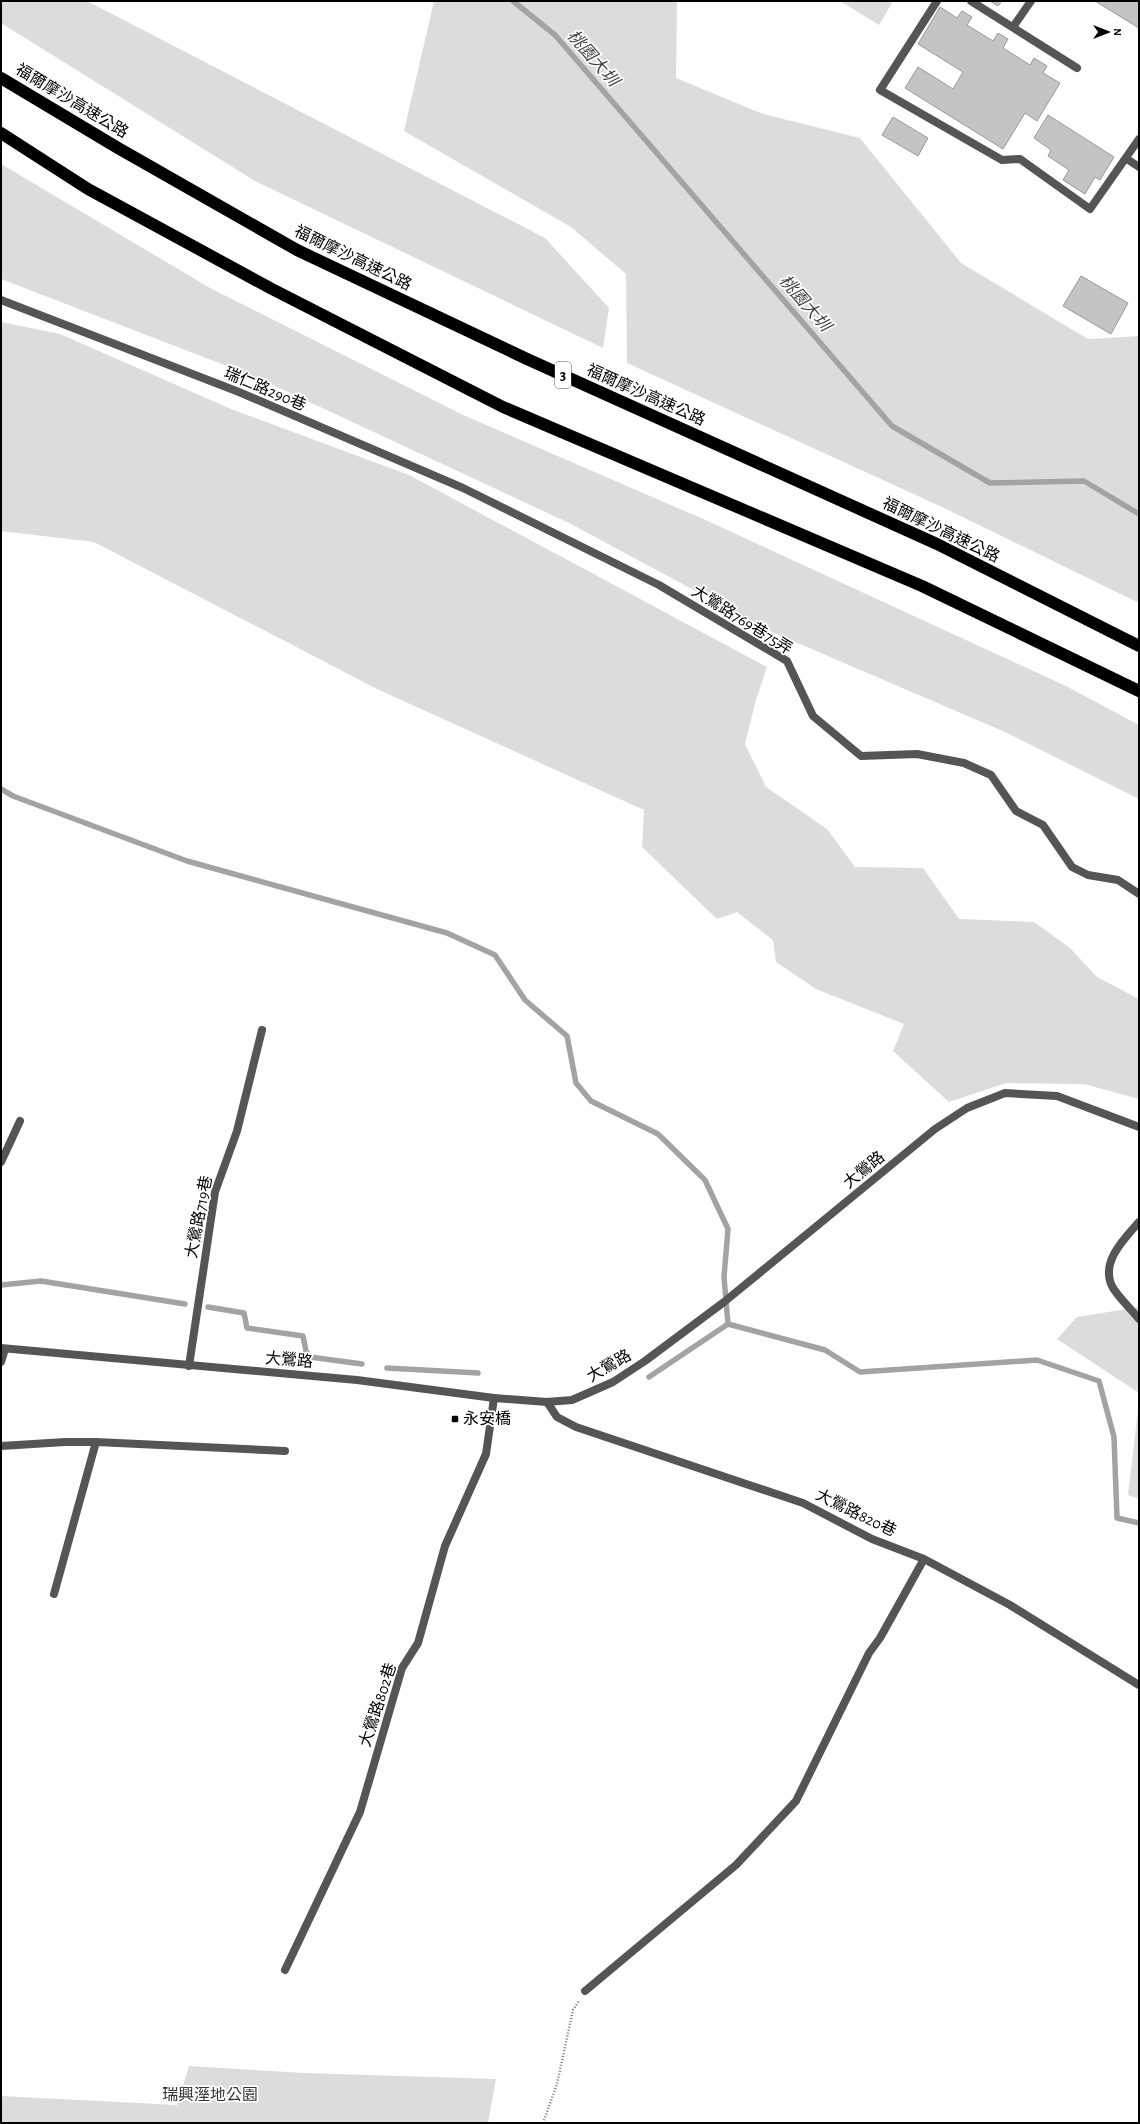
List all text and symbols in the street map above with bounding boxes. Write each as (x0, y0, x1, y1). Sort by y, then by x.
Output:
north arrow (1088, 12, 1128, 52)
water label: 桃園大圳 (564, 26, 624, 92)
text: N (1112, 28, 1123, 36)
street label: 福爾摩沙高速公路 (13, 60, 132, 141)
street label: 福爾摩沙高速公路 (292, 222, 414, 293)
water label: 桃園大圳 (776, 271, 836, 337)
street label: 福爾摩沙高速公路 (584, 361, 708, 428)
road number: 3 (555, 362, 571, 388)
street label: 瑞仁路290巷 (222, 364, 309, 413)
street label: 福爾摩沙高速公路 (880, 494, 1002, 565)
street label: 大鶯路769巷75弄 (689, 582, 796, 657)
street label: 大鶯路 (840, 1148, 888, 1191)
street label: 大鶯路719巷 (182, 1174, 215, 1260)
street label: 大鶯路 (584, 1346, 634, 1385)
street label: 大鶯路 (264, 1349, 314, 1370)
place label: 永安橋 (463, 1410, 511, 1427)
marker: 永安橋 (450, 1414, 460, 1424)
street label: 大鶯路820巷 (813, 1486, 899, 1539)
street label: 大鶯路802巷 (356, 1661, 399, 1749)
park label: 瑞興溼地公園 (162, 2086, 258, 2103)

